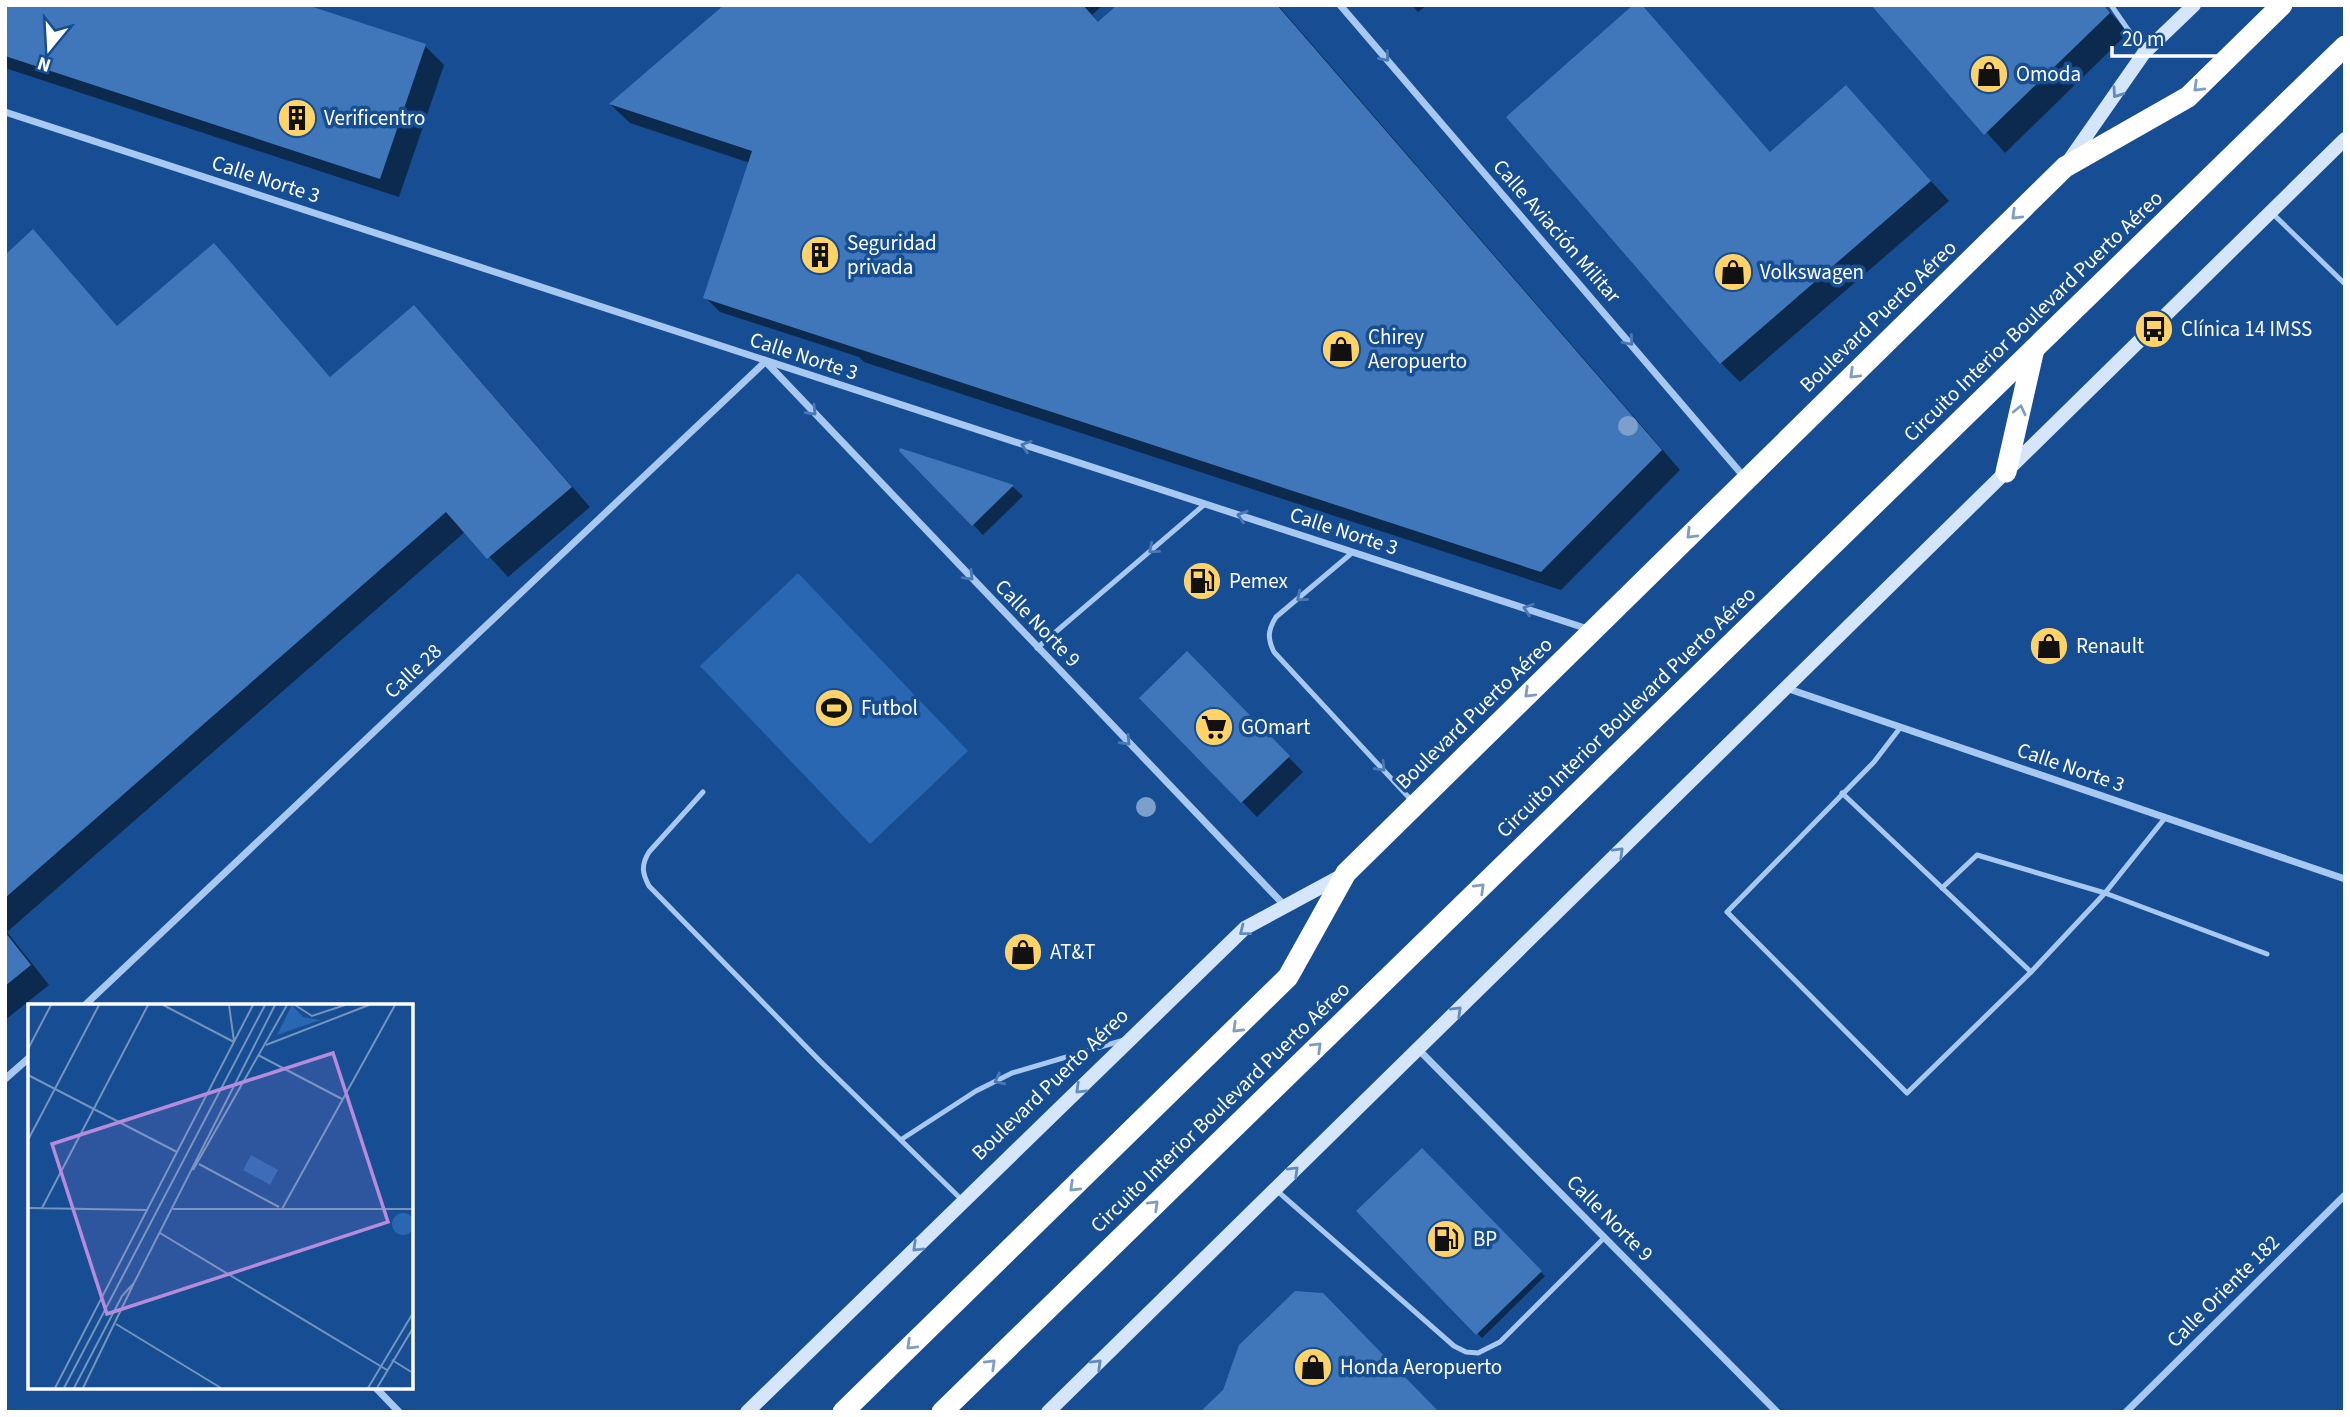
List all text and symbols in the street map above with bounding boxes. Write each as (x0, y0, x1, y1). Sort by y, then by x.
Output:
north arrow (14, 14, 84, 84)
scale bar (2112, 14, 2234, 58)
text: 20 m (2122, 24, 2164, 54)
text: N (34, 49, 54, 79)
one-way arrow (1377, 49, 1389, 62)
shop icon: Omoda (1968, 53, 2010, 95)
place label: Omoda (2016, 59, 2081, 89)
one-way arrow (2193, 79, 2206, 92)
one-way arrow (2113, 85, 2125, 98)
building icon: Verificentro (276, 97, 318, 139)
place label: Verificentro (324, 103, 425, 133)
street label: Calle Norte 3 (208, 147, 324, 211)
street label: Calle Aviación Militar (1486, 152, 1628, 310)
street label: Circuito Interior Boulevard Puerto Aéreo (1897, 184, 2169, 448)
one-way arrow (2012, 207, 2024, 219)
place label: Seguridad privada (847, 228, 937, 282)
street label: Boulevard Puerto Aéreo (1793, 233, 1963, 399)
building icon: Seguridad privada (799, 234, 841, 276)
shop icon: Volkswagen (1712, 251, 1754, 293)
place label: Volkswagen (1760, 257, 1864, 287)
bus stop icon: Clínica 14 IMSS (2133, 308, 2175, 350)
place label: Clínica 14 IMSS (2181, 314, 2312, 344)
place label: Chirey Aeropuerto (1368, 322, 1467, 376)
street label: Calle Norte 3 (746, 324, 862, 388)
shop icon: Chirey Aeropuerto (1320, 328, 1362, 370)
one-way arrow (1621, 333, 1633, 346)
one-way arrow (1849, 366, 1862, 379)
one-way arrow (804, 403, 817, 416)
one-way arrow (2012, 404, 2026, 416)
one-way arrow (1020, 440, 1032, 454)
street label: Calle Norte 3 (1286, 499, 1402, 563)
one-way arrow (1236, 510, 1248, 525)
one-way arrow (1687, 525, 1700, 538)
one-way arrow (1149, 541, 1162, 553)
fuel station icon: Pemex (1181, 560, 1223, 602)
place label: Pemex (1229, 566, 1288, 596)
one-way arrow (961, 568, 974, 581)
street label: Calle Norte 9 (988, 572, 1088, 674)
street label: Circuito Interior Boulevard Puerto Aéreo (1490, 580, 1762, 844)
one-way arrow (1296, 588, 1308, 601)
one-way arrow (1523, 603, 1535, 618)
shop icon: Renault (2028, 625, 2070, 667)
street label: Boulevard Puerto Aéreo (1389, 630, 1559, 796)
place label: Renault (2076, 631, 2144, 661)
street label: Calle 28 (378, 637, 448, 705)
one-way arrow (1524, 685, 1537, 698)
sports icon: Futbol (813, 687, 855, 729)
place label: Futbol (861, 693, 918, 723)
supermarket icon: GOmart (1193, 706, 1235, 748)
place label: GOmart (1241, 712, 1310, 742)
one-way arrow (1118, 733, 1130, 746)
street label: Calle Norte 3 (2013, 735, 2129, 799)
one-way arrow (1372, 759, 1385, 772)
one-way arrow (1611, 847, 1624, 860)
one-way arrow (1472, 884, 1485, 897)
one-way arrow (1240, 923, 1252, 936)
shop icon: AT&T (1002, 931, 1044, 973)
place label: AT&T (1050, 937, 1096, 967)
street label: Circuito Interior Boulevard Puerto Aéreo (1084, 975, 1356, 1239)
street label: Boulevard Puerto Aéreo (965, 1001, 1135, 1167)
inset map (28, 1004, 413, 1389)
one-way arrow (1448, 1007, 1461, 1020)
one-way arrow (1232, 1019, 1245, 1032)
one-way arrow (1309, 1042, 1322, 1055)
one-way arrow (994, 1071, 1006, 1085)
one-way arrow (1075, 1080, 1088, 1093)
one-way arrow (1286, 1166, 1299, 1179)
street label: Calle Norte 9 (1560, 1168, 1660, 1268)
one-way arrow (1069, 1178, 1082, 1191)
one-way arrow (1146, 1201, 1159, 1214)
fuel station icon: BP (1425, 1218, 1467, 1260)
place label: BP (1473, 1224, 1497, 1254)
street label: Calle Oriente 182 (2160, 1228, 2286, 1354)
one-way arrow (912, 1239, 925, 1252)
one-way arrow (907, 1337, 920, 1350)
shop icon: Honda Aeropuerto (1292, 1346, 1334, 1388)
place label: Honda Aeropuerto (1340, 1352, 1502, 1382)
one-way arrow (1088, 1359, 1101, 1372)
one-way arrow (983, 1360, 996, 1373)

